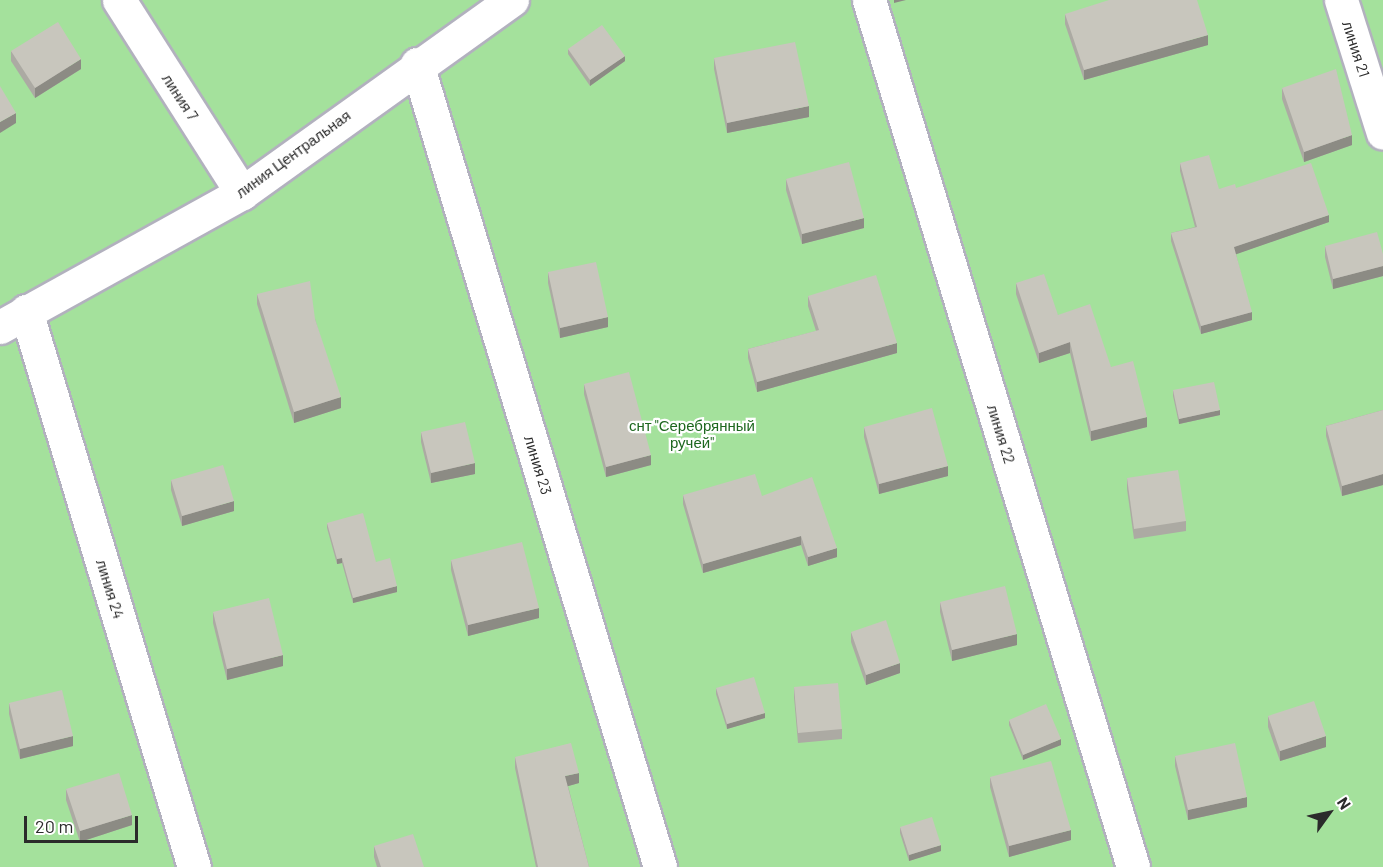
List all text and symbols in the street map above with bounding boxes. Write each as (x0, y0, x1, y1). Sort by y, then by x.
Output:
street label: линия 21 (1338, 19, 1374, 79)
street label: линия 7 (158, 70, 202, 124)
street label: линия Центральная (232, 106, 354, 202)
street label: линия 22 (983, 402, 1019, 466)
park label: снт "Серебрянный ручей" (629, 416, 755, 451)
street label: линия 23 (521, 433, 555, 497)
street label: линия 24 (92, 557, 128, 621)
north arrow (1299, 783, 1359, 843)
text: N (1334, 793, 1355, 813)
scale bar (27, 804, 141, 842)
text: 20 m (35, 815, 73, 837)

